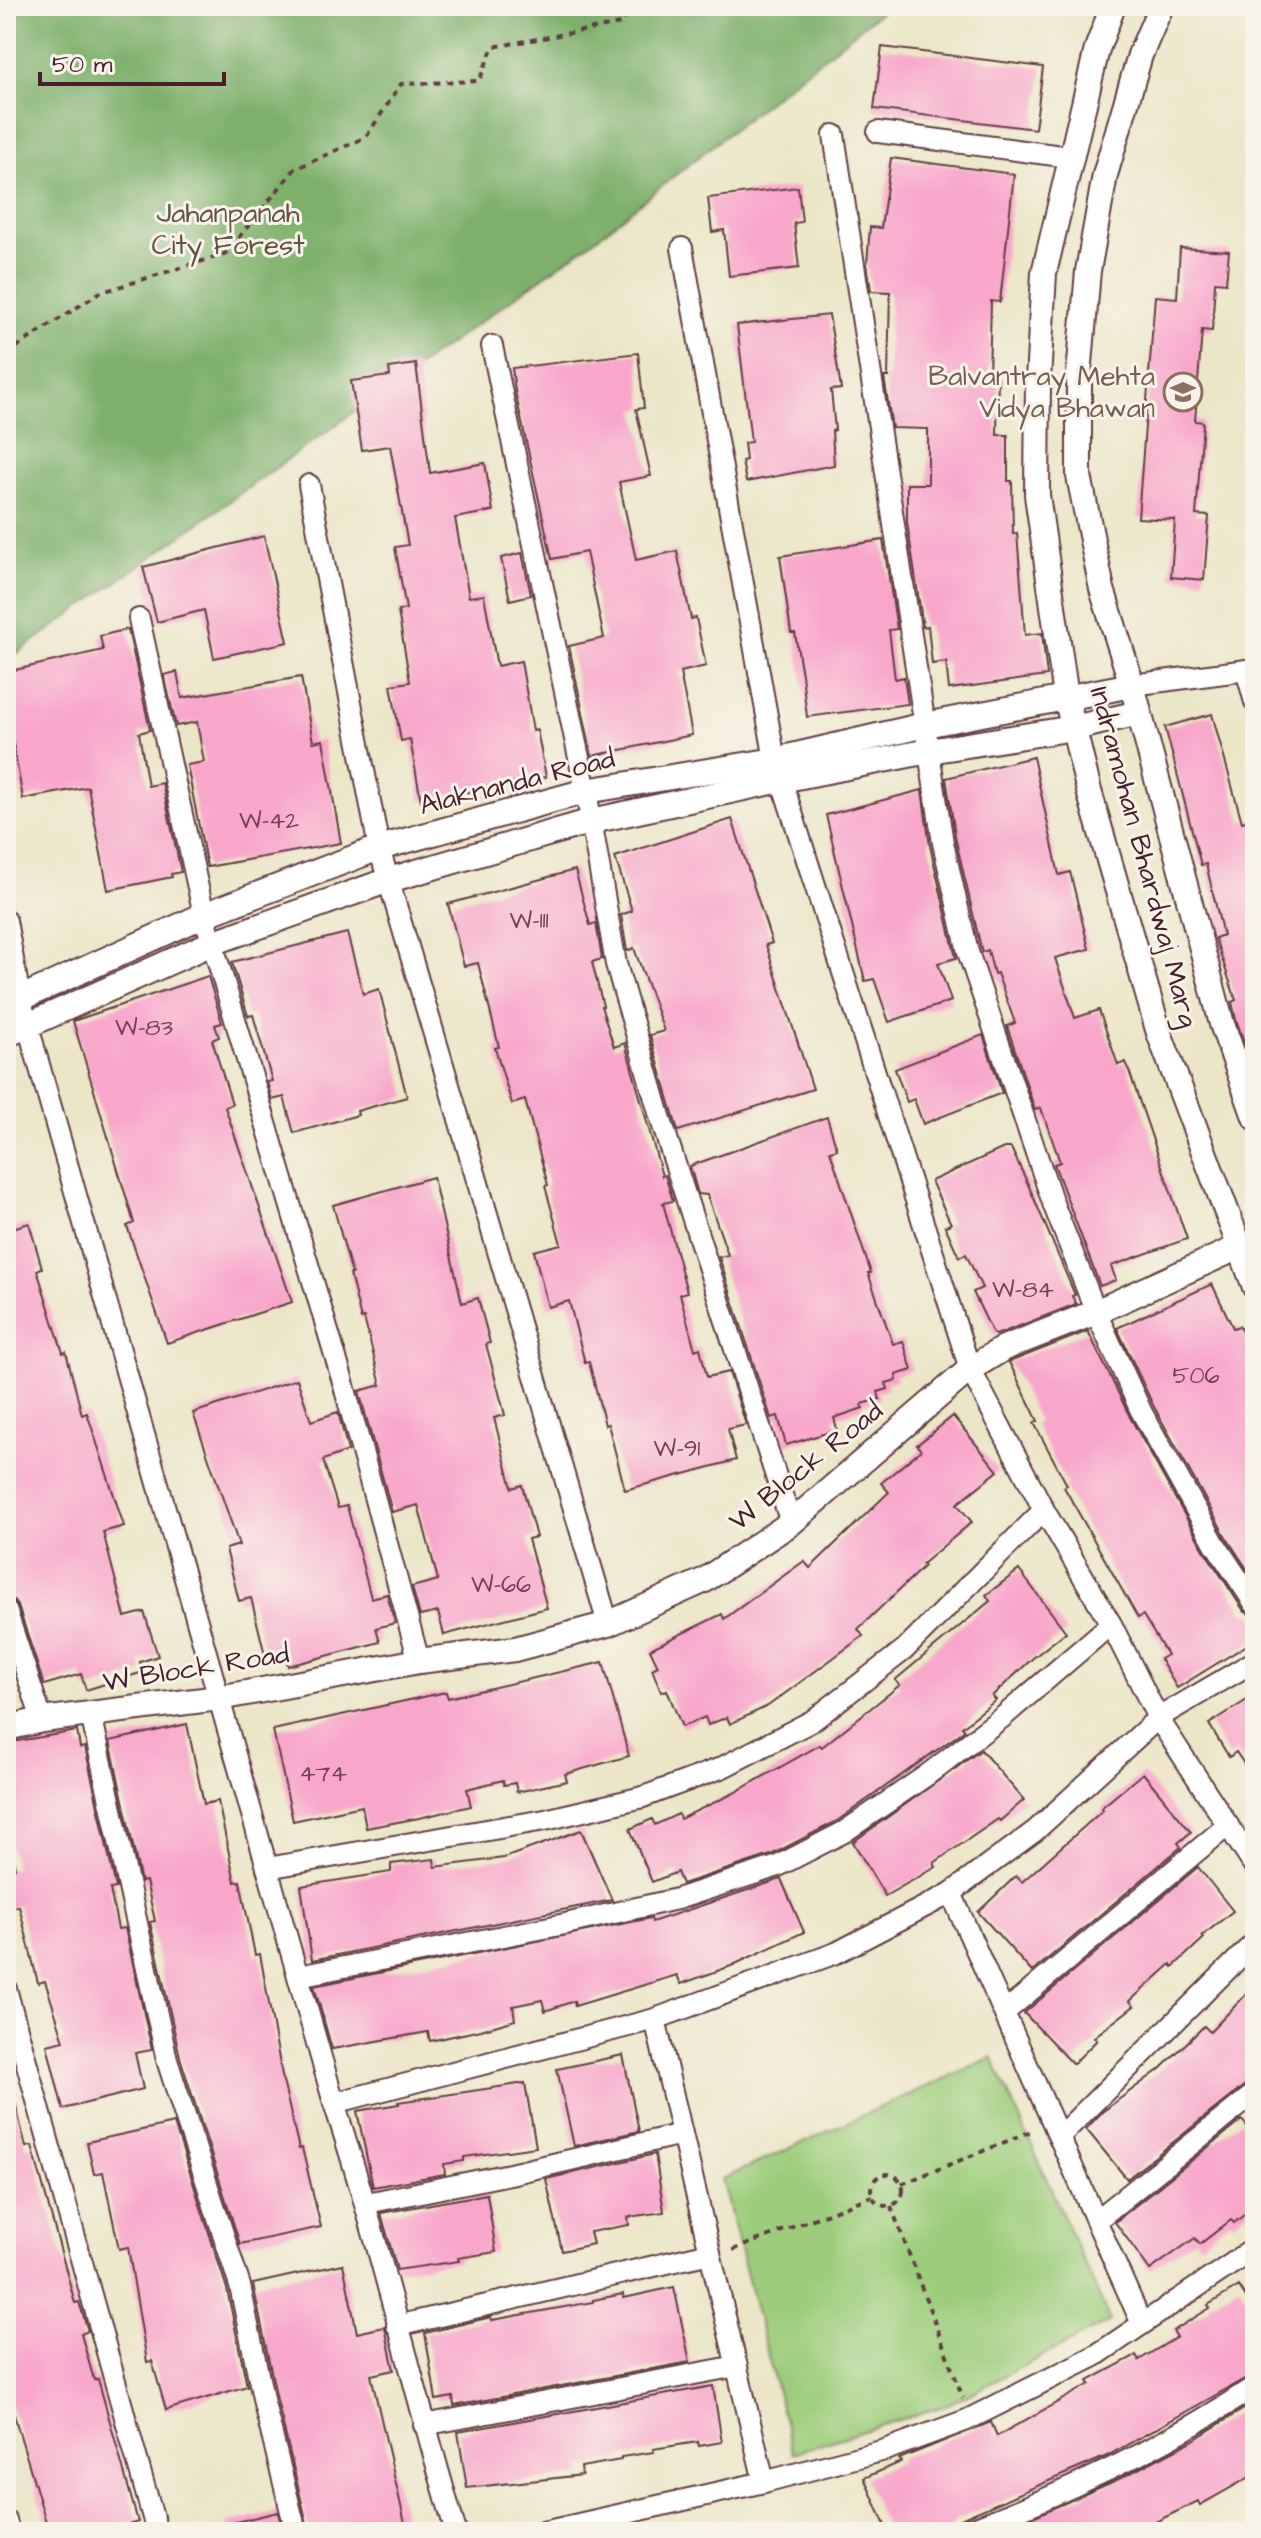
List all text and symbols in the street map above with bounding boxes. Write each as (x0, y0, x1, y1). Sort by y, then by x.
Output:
scale bar (40, 36, 224, 86)
text: 50 m (52, 48, 113, 82)
park label: Jahanpanah City Forest (151, 194, 305, 267)
place label: Balvantray Mehta Vidya Bhawan (928, 357, 1155, 430)
school or university icon: Balvantray Mehta Vidya Bhawan (1162, 371, 1204, 413)
street label: Indramohan Bhardwaj Marg (1079, 682, 1208, 1032)
street label: Alaknanda Road (415, 739, 619, 825)
house number: W-42 (239, 804, 299, 838)
house number: W-111 (509, 904, 549, 938)
house number: W-83 (115, 1011, 173, 1045)
house number: W-84 (992, 1273, 1054, 1307)
house number: 506 (1172, 1359, 1220, 1393)
street label: W Block Road (721, 1392, 891, 1540)
house number: W-91 (654, 1432, 700, 1466)
house number: W-66 (471, 1568, 531, 1602)
street label: W Block Road (100, 1634, 292, 1702)
house number: 474 (299, 1757, 347, 1791)

